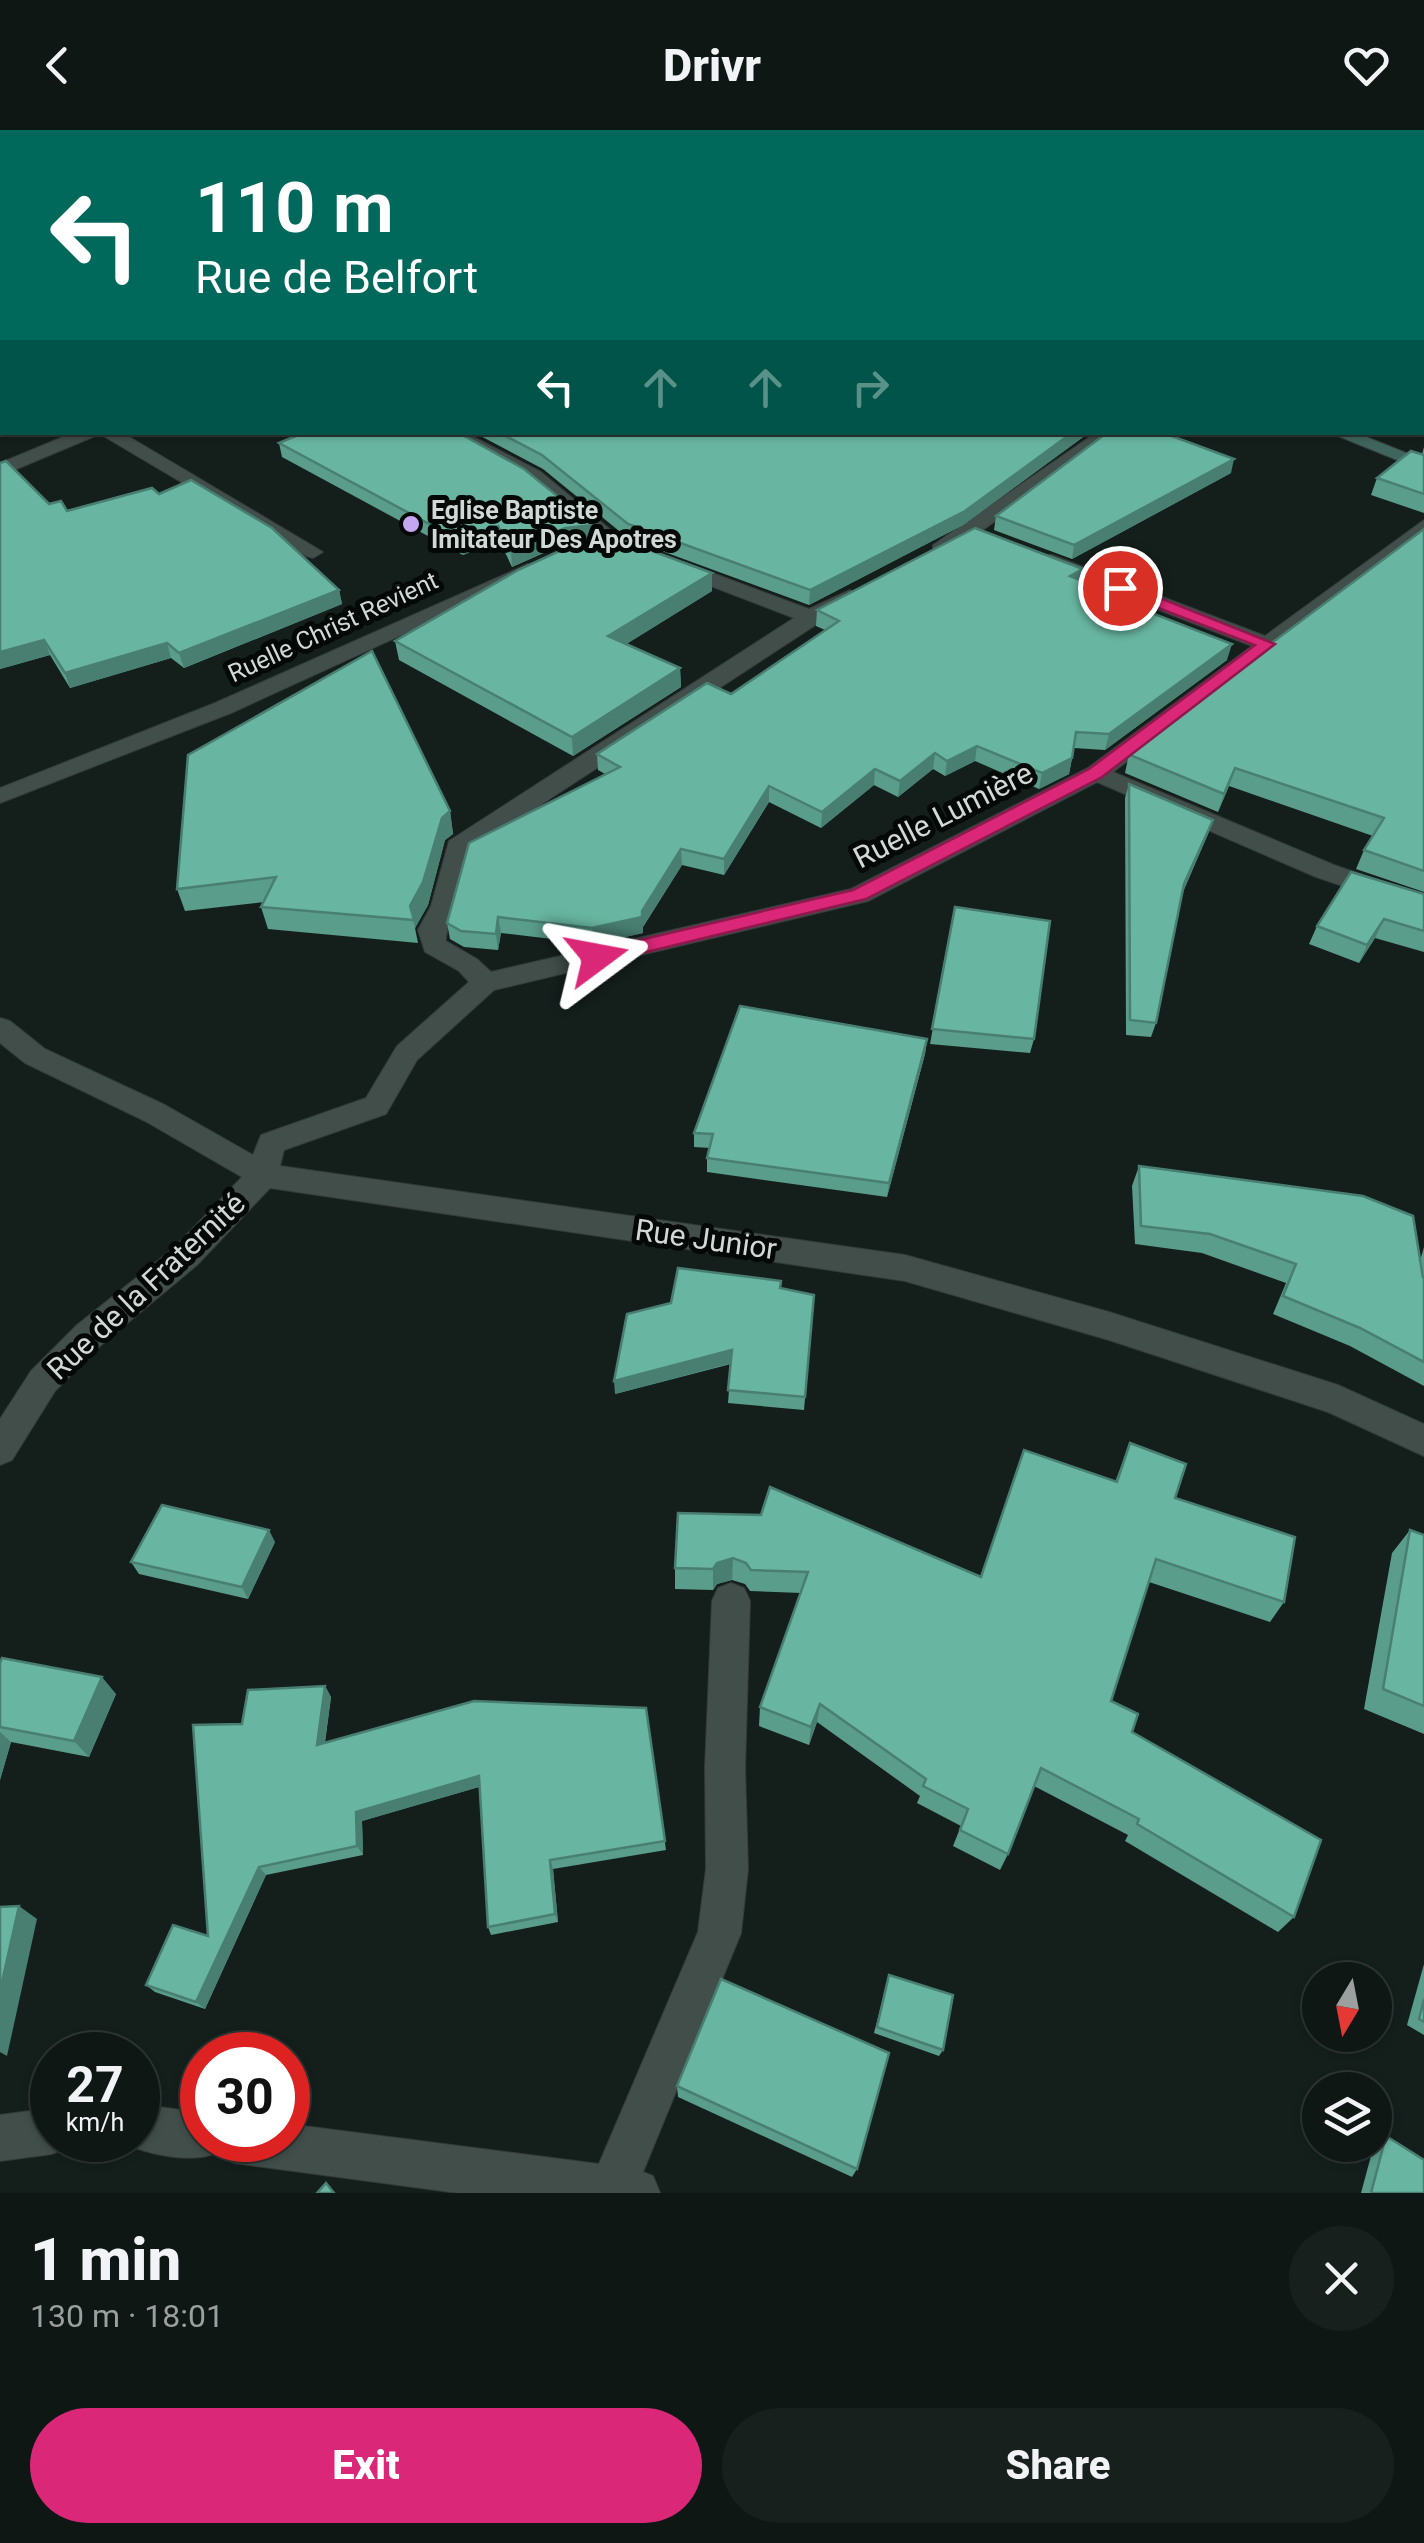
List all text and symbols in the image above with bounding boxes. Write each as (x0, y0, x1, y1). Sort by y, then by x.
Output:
icon: back (30, 38, 85, 93)
icon: heart (1339, 38, 1394, 93)
text: Drivr (663, 39, 761, 92)
text: 110 m (195, 167, 394, 249)
icon: left (30, 170, 160, 300)
text: Rue de Belfort (195, 251, 478, 304)
icon: left (528, 360, 583, 415)
icon: ahead (633, 360, 688, 415)
icon: ahead (738, 360, 793, 415)
icon: right (843, 360, 898, 415)
place label: Eglise Baptiste Imitateur Des Apotres (431, 496, 677, 554)
marker: Eglise Baptiste Imitateur Des Apotres (400, 513, 422, 535)
pin (1078, 546, 1163, 631)
icon: arrive (1093, 561, 1148, 616)
street label: Ruelle Christ Revient (224, 566, 442, 688)
street label: Ruelle Lumière (848, 755, 1038, 875)
position arrow (545, 905, 649, 1009)
street label: Rue de la Fraternité (40, 1185, 252, 1387)
street label: Rue Junior (633, 1212, 779, 1266)
north arrow (1302, 1962, 1392, 2052)
map controls (1302, 1962, 1392, 2162)
speed limit sign: 30 (180, 2032, 310, 2162)
text: 27 (66, 2056, 124, 2114)
button: layers (1302, 2072, 1392, 2162)
text: km/h (66, 2108, 124, 2137)
text: 1 min (30, 2224, 181, 2295)
button: close (1289, 2226, 1394, 2331)
text: 130 m · 18:01 (30, 2297, 224, 2335)
button: Exit (30, 2408, 702, 2523)
button: Share (722, 2408, 1394, 2523)

